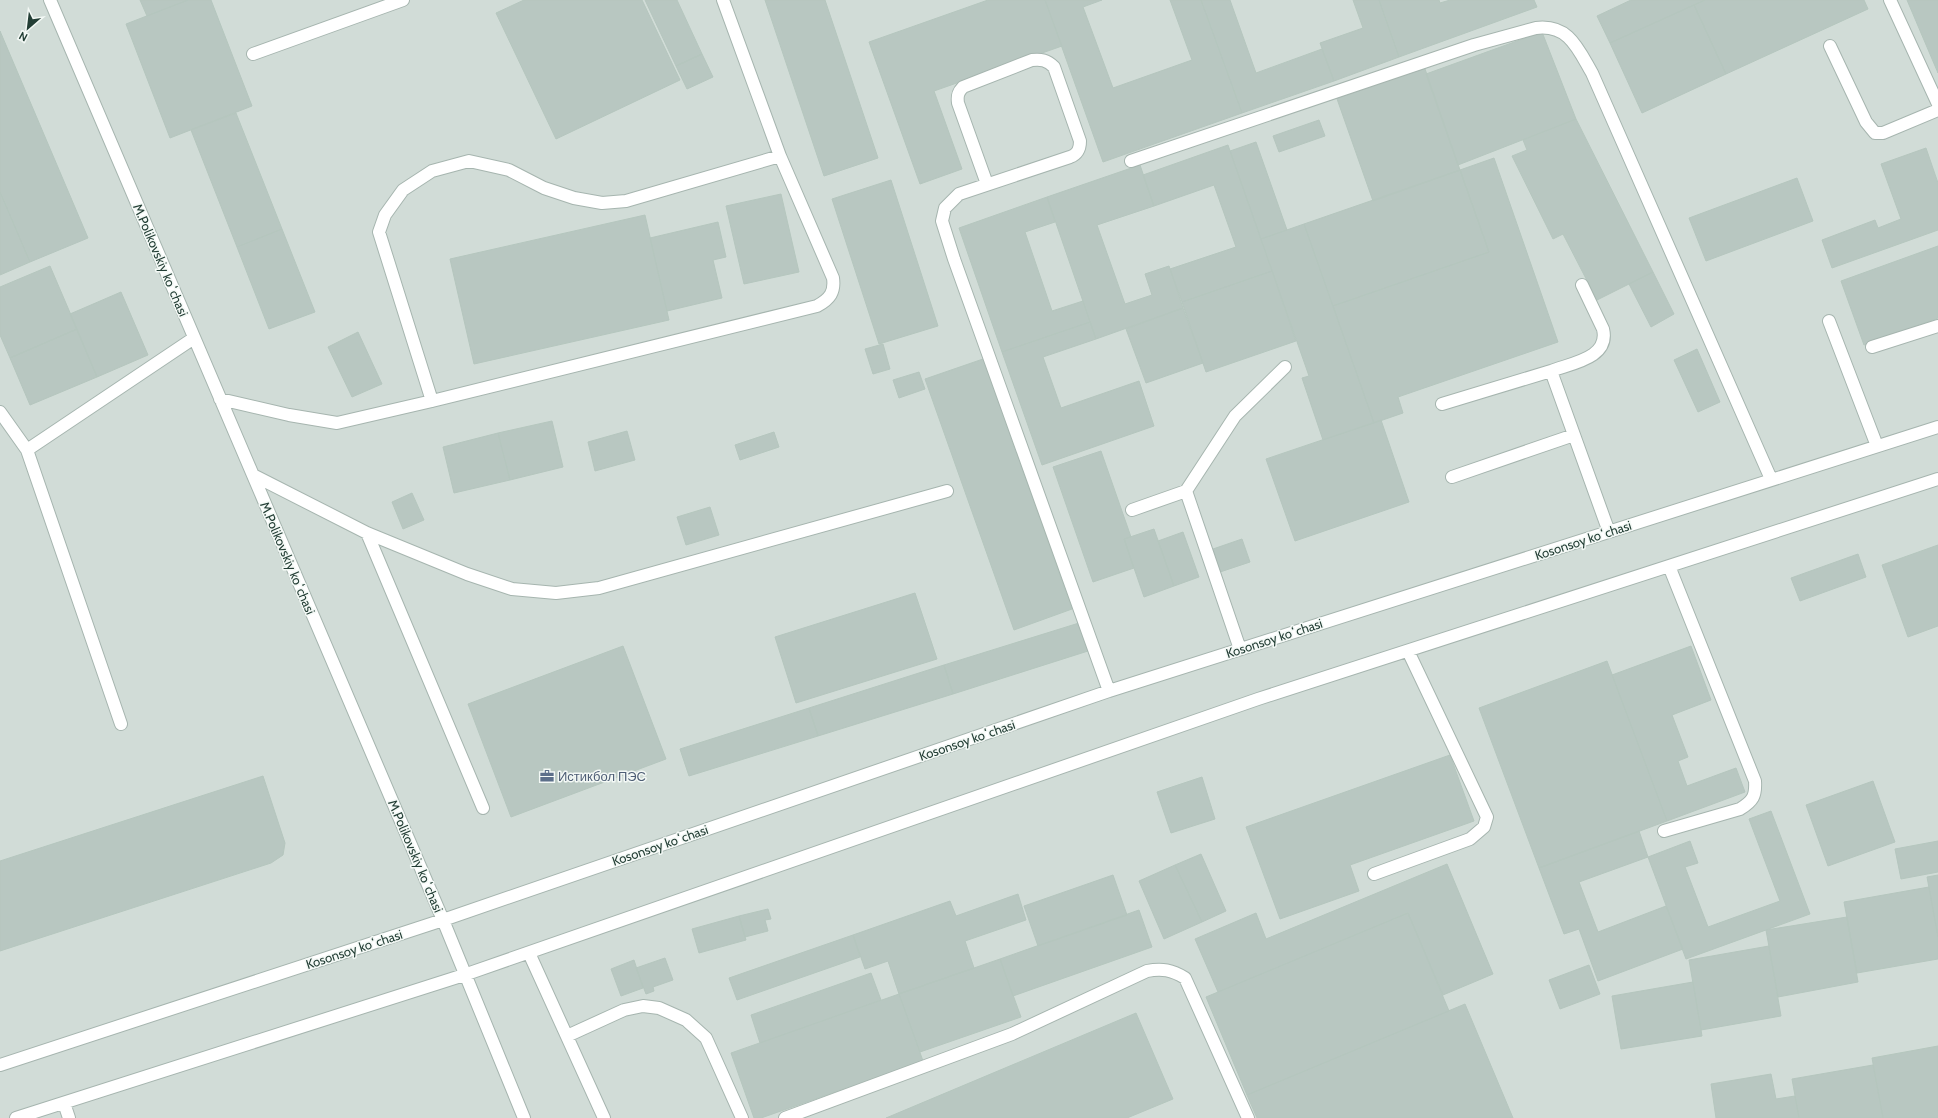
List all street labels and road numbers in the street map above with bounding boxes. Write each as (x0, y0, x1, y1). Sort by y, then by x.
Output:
street label: M.Polikovskiy koʻchasi (130, 201, 192, 319)
street label: M.Polikovskiy koʻchasi (257, 499, 319, 617)
street label: Kosonsoy koʻchasi (1533, 517, 1633, 563)
street label: Kosonsoy koʻchasi (1224, 615, 1324, 661)
street label: Kosonsoy koʻchasi (917, 716, 1017, 764)
street label: M.Polikovskiy koʻchasi (385, 797, 447, 915)
street label: Kosonsoy koʻchasi (610, 821, 710, 869)
street label: Kosonsoy koʻchasi (304, 926, 404, 972)

